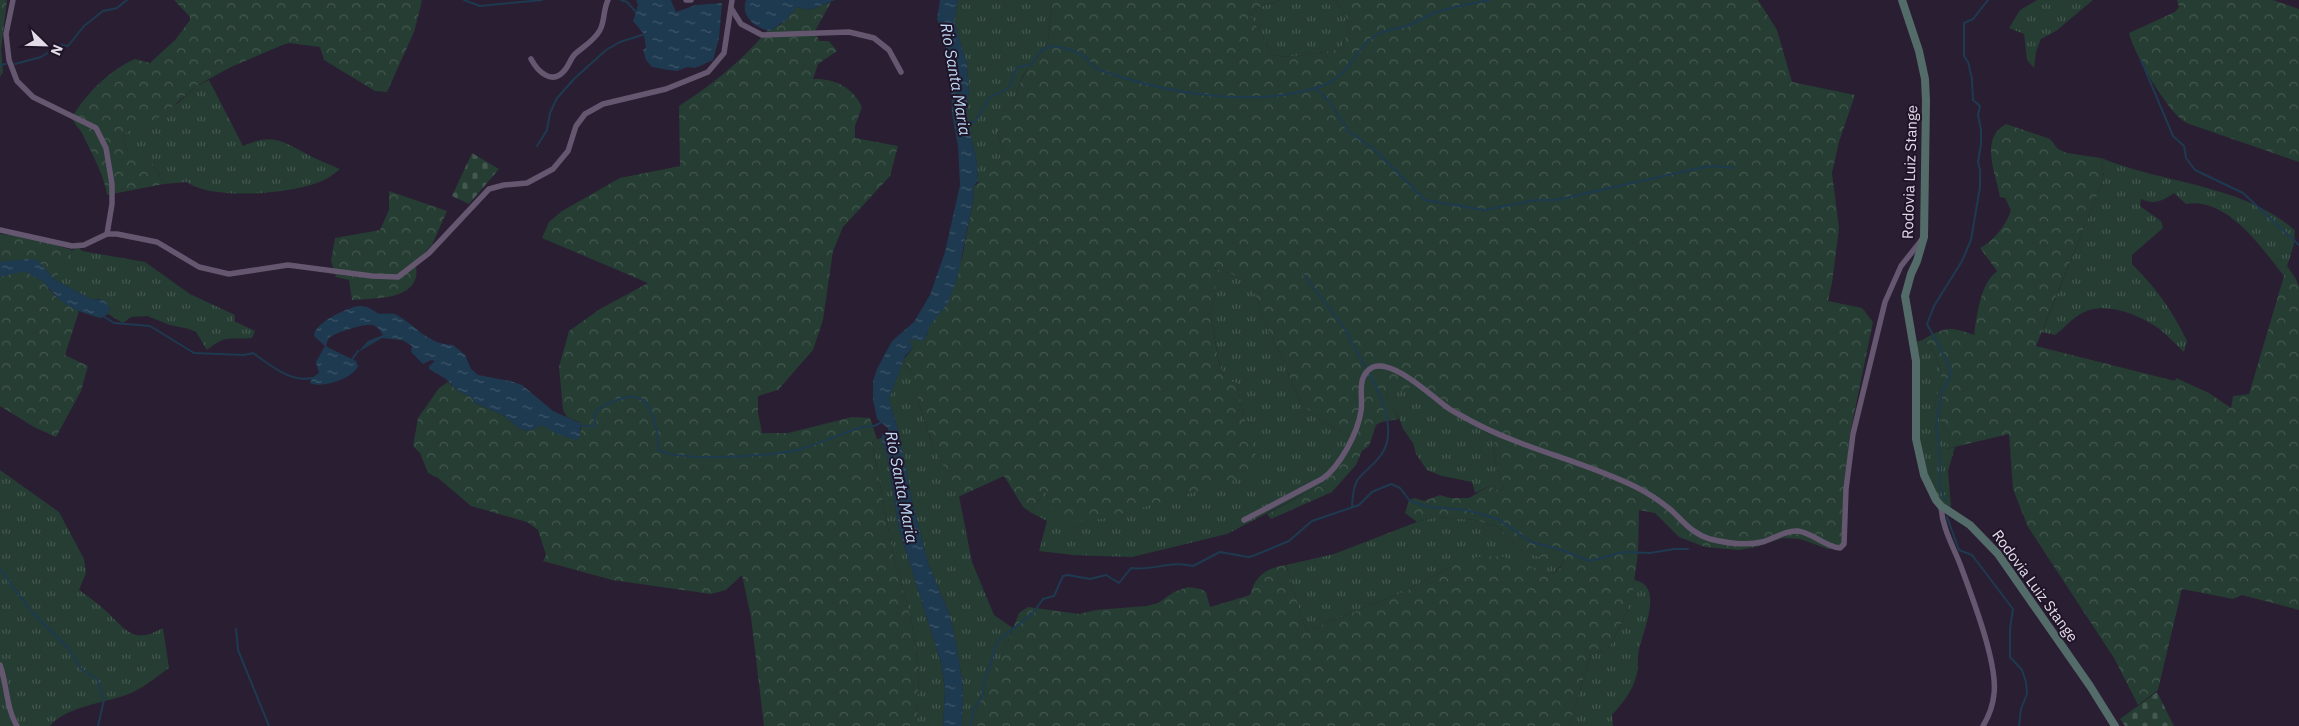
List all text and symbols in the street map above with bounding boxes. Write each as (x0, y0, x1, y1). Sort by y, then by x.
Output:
north arrow (20, 20, 70, 70)
water label: Rio Santa Maria (936, 21, 976, 137)
text: N (47, 42, 67, 58)
street label: Rodovia Luiz Stange (1898, 105, 1921, 239)
water label: Rio Santa Maria (881, 429, 923, 545)
street label: Rodovia Luiz Stange (1988, 526, 2083, 646)

